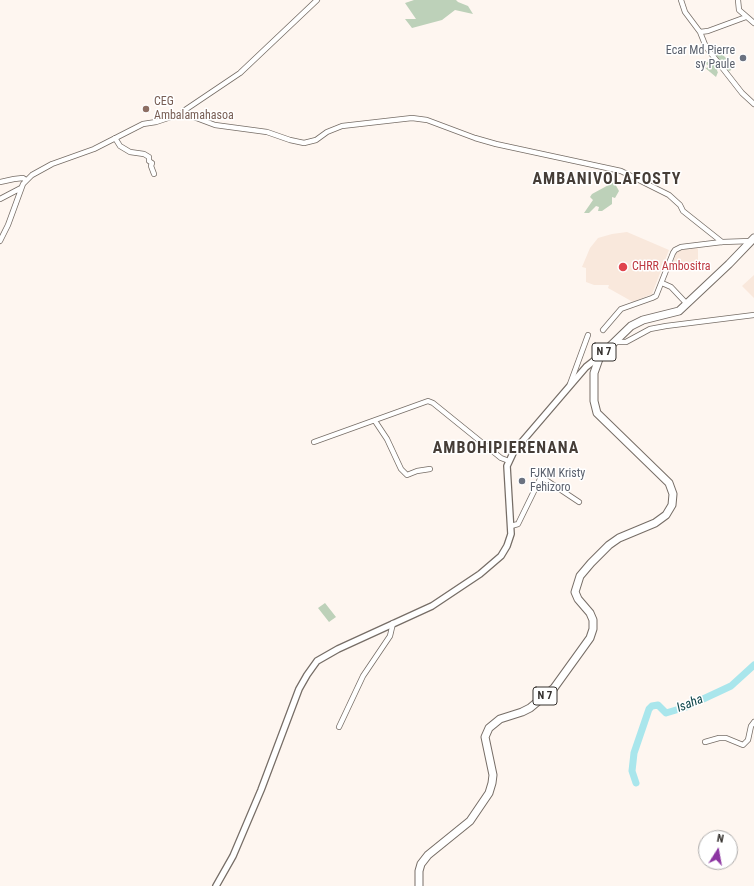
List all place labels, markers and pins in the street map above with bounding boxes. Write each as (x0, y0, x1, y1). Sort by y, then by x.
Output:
place label: Ecar Md Pierre sy Paule (666, 44, 735, 72)
marker: Ecar Md Pierre sy Paule (738, 53, 748, 63)
place label: CEG Ambalamahasoa (154, 95, 234, 123)
marker: CEG Ambalamahasoa (141, 104, 151, 114)
place label: CHRR Ambositra (632, 260, 711, 274)
marker: CHRR Ambositra (617, 261, 629, 273)
place label: FJKM Kristy Fehizoro (530, 467, 585, 495)
marker: FJKM Kristy Fehizoro (517, 476, 527, 486)

